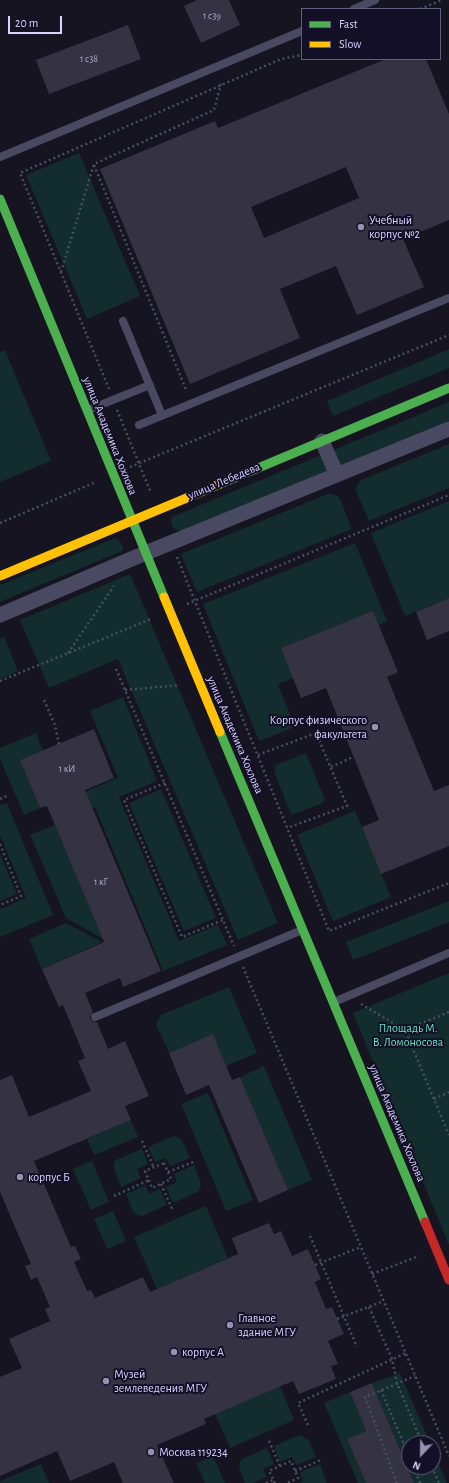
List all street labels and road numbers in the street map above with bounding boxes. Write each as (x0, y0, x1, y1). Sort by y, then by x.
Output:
street label: улица Академика Хохлова (80, 375, 140, 497)
street label: улица Лебедева (186, 459, 262, 503)
street label: улица Академика Хохлова (204, 674, 266, 796)
street label: улица Академика Хохлова (366, 1062, 428, 1184)

